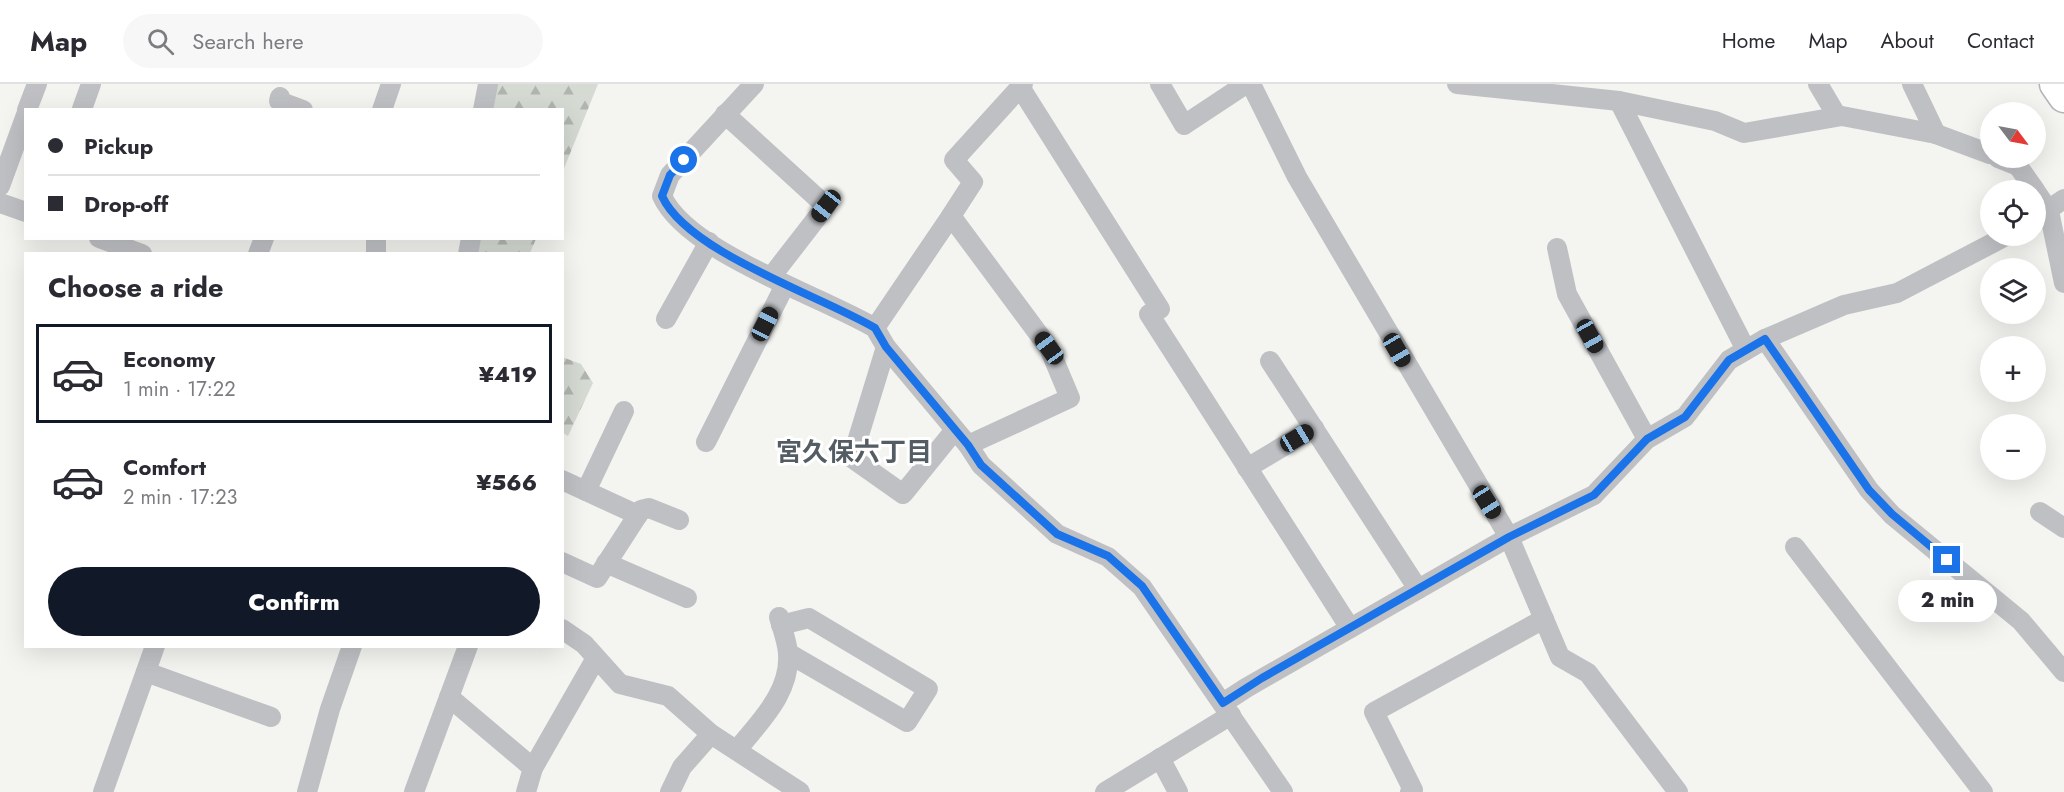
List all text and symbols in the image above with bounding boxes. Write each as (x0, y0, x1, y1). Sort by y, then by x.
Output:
search box (123, 14, 543, 68)
text: Map (30, 21, 87, 62)
icon: search (144, 25, 177, 58)
text: Search here (192, 25, 304, 57)
text: Home (1722, 26, 1775, 56)
text: Map (1808, 26, 1848, 56)
text: About (1881, 26, 1934, 56)
text: Contact (1967, 26, 2034, 56)
north arrow (1980, 102, 2046, 168)
map controls (1980, 102, 2046, 480)
text: Pickup (84, 130, 153, 162)
route start (670, 146, 697, 173)
button: locate (1980, 180, 2046, 246)
car (808, 186, 844, 226)
text: Drop-off (84, 188, 168, 220)
button: layers (1980, 258, 2046, 324)
text: Choose a ride (48, 268, 223, 307)
car (749, 304, 781, 344)
car (1573, 316, 1607, 356)
car (1031, 328, 1067, 368)
car (1380, 330, 1414, 370)
button: + (1980, 336, 2046, 402)
text: Economy (123, 343, 215, 375)
icon: car (51, 347, 105, 401)
text: ¥419 (479, 358, 537, 390)
text: 1 min · 17:22 (123, 375, 236, 404)
button: − (1980, 414, 2046, 480)
car (1277, 421, 1317, 455)
district label: 宮久保六丁目 (776, 433, 932, 471)
text: Comfort (123, 451, 206, 483)
icon: car (51, 455, 105, 509)
text: ¥566 (476, 466, 537, 498)
car (1470, 482, 1504, 522)
text: 2 min · 17:23 (123, 483, 237, 512)
route end (1933, 546, 1960, 573)
button: Confirm (48, 567, 540, 636)
callout: 2 min (1898, 581, 1996, 623)
text: 2 min (1921, 586, 1974, 615)

